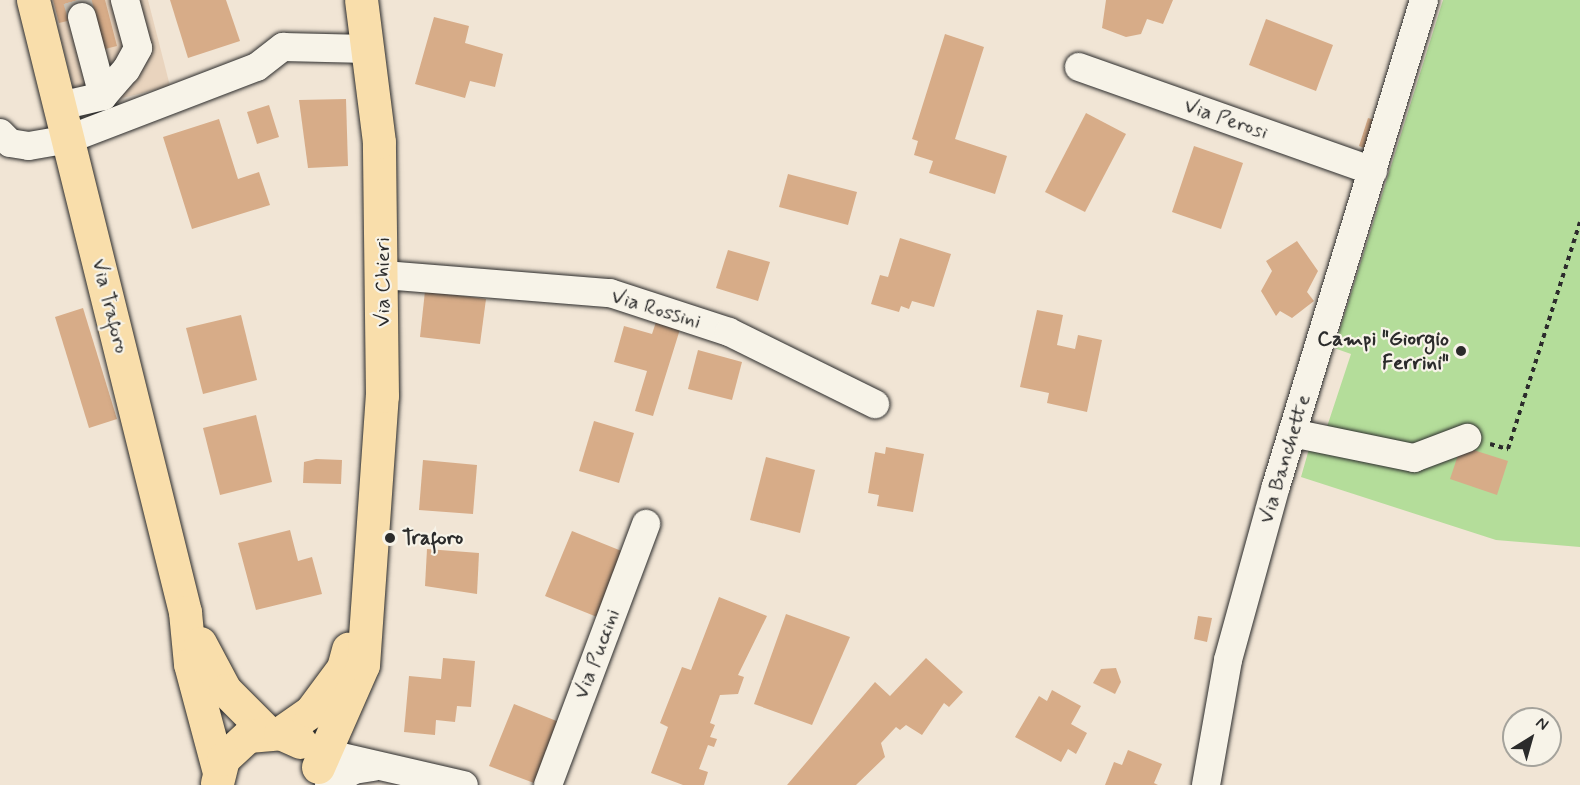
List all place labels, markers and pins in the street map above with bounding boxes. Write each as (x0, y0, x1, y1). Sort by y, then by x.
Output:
place label: Campi "Giorgio Ferrini" (1317, 326, 1449, 376)
marker: Campi "Giorgio Ferrini" (1454, 344, 1468, 358)
place label: Traforo (402, 525, 463, 551)
marker: Traforo (383, 531, 397, 545)

